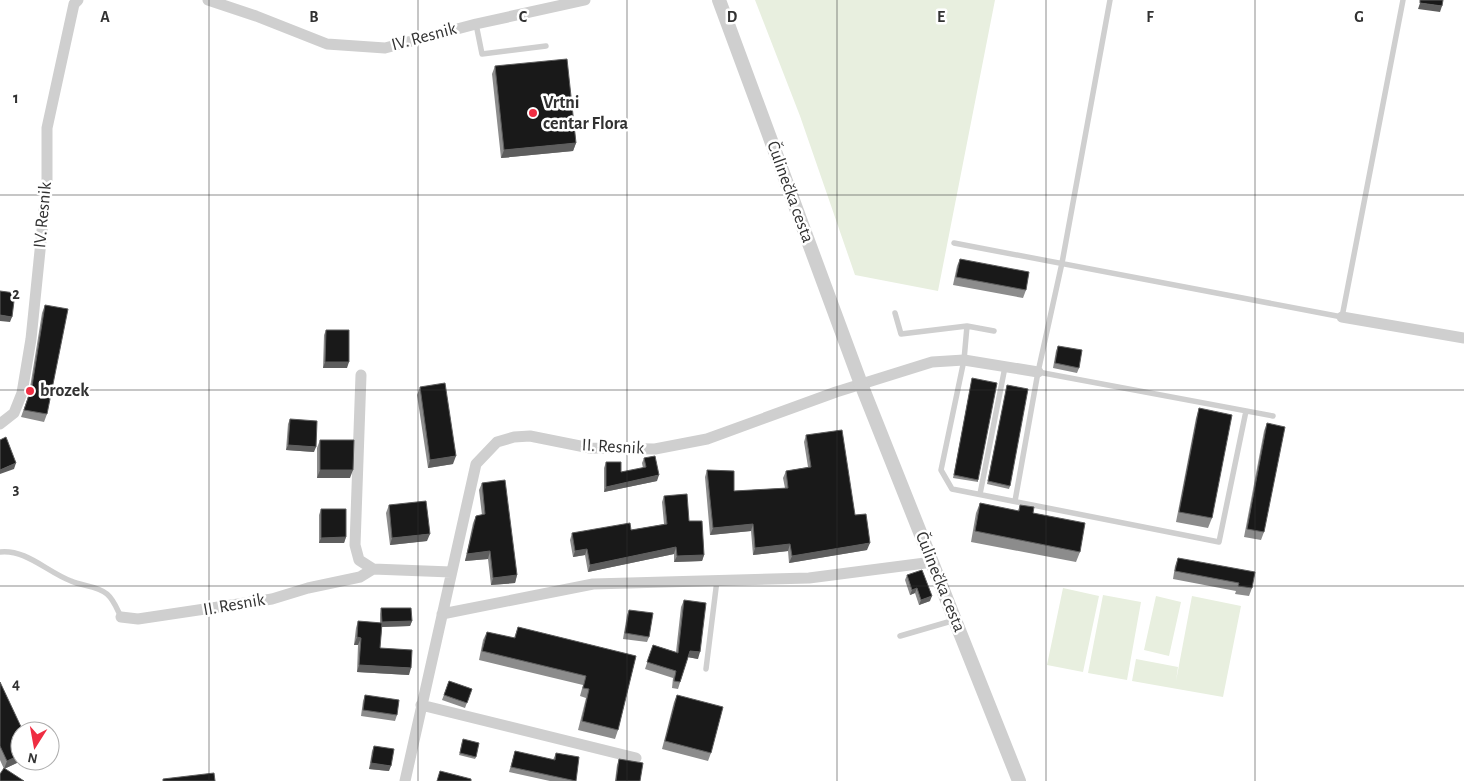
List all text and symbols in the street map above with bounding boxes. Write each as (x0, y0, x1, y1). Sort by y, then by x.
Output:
text: A (100, 9, 110, 25)
text: B (309, 9, 319, 25)
text: C (519, 9, 528, 25)
text: D (727, 9, 738, 25)
text: E (937, 9, 945, 25)
text: F (1146, 9, 1154, 25)
text: G (1354, 9, 1364, 25)
street label: IV. Resnik (390, 20, 459, 54)
text: 1 (13, 90, 19, 106)
place label: Vrtni centar Flora (543, 94, 629, 133)
marker: Vrtni centar Flora (527, 107, 539, 119)
street label: Čulinečka cesta (763, 138, 820, 245)
street label: IV. Resnik (31, 180, 55, 249)
text: 2 (12, 286, 20, 302)
place label: brozek (40, 382, 89, 400)
marker: brozek (24, 385, 36, 397)
street label: II. Resnik (581, 436, 645, 458)
text: 3 (13, 481, 20, 497)
street label: Čulinečka cesta (912, 528, 971, 635)
street label: II. Resnik (202, 591, 267, 619)
text: 4 (12, 676, 20, 692)
north arrow (10, 721, 60, 771)
text: N (27, 750, 39, 766)

